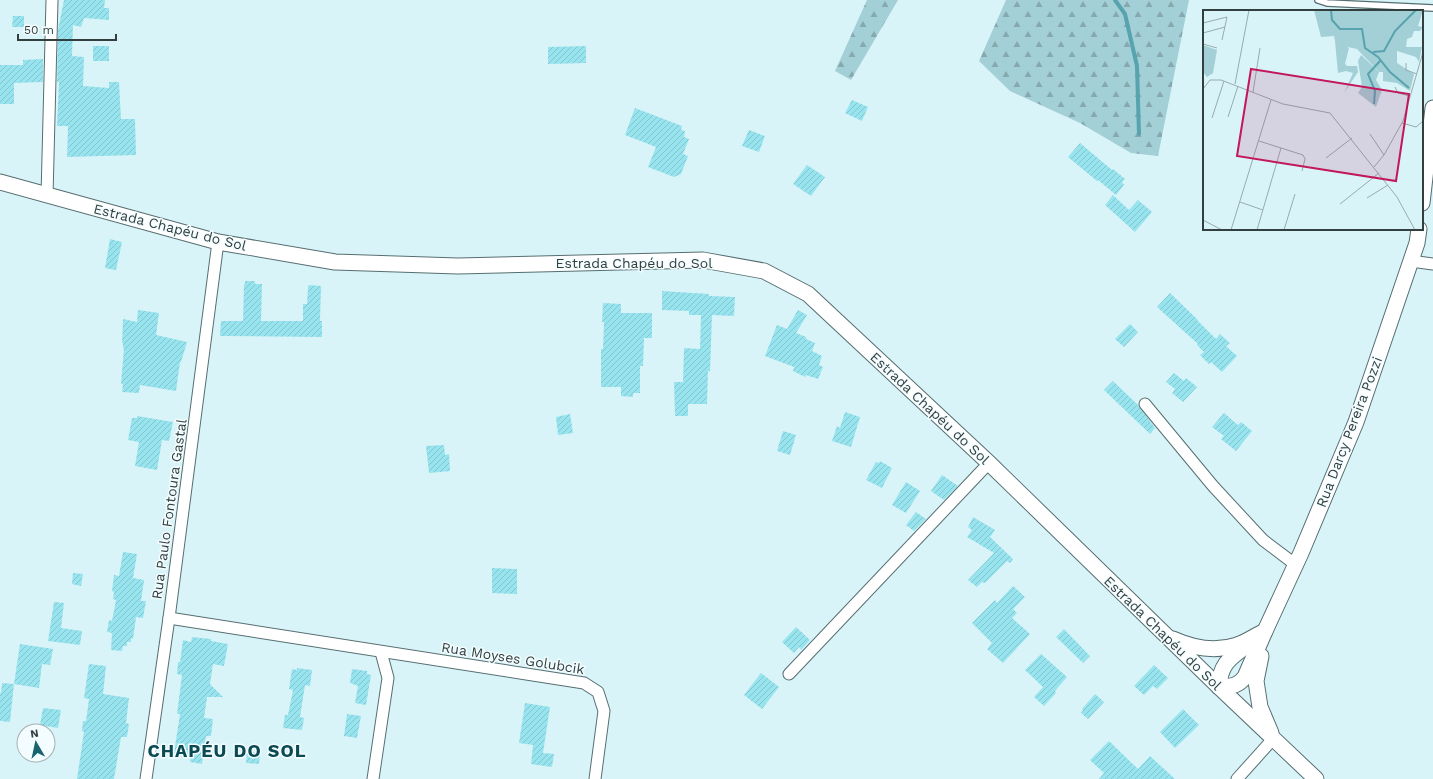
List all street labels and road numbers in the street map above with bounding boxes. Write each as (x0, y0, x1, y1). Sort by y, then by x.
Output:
street label: Estrada Chapéu do Sol (92, 200, 249, 254)
street label: Estrada Chapéu do Sol (556, 255, 713, 271)
street label: Estrada Chapéu do Sol (867, 349, 993, 468)
street label: Rua Darcy Pereira Pozzi (1313, 354, 1385, 510)
street label: Rua Paulo Fontoura Gastal (148, 417, 190, 600)
street label: Estrada Chapéu do Sol (1101, 573, 1225, 694)
street label: Rua Moyses Golubcik (440, 639, 586, 677)

